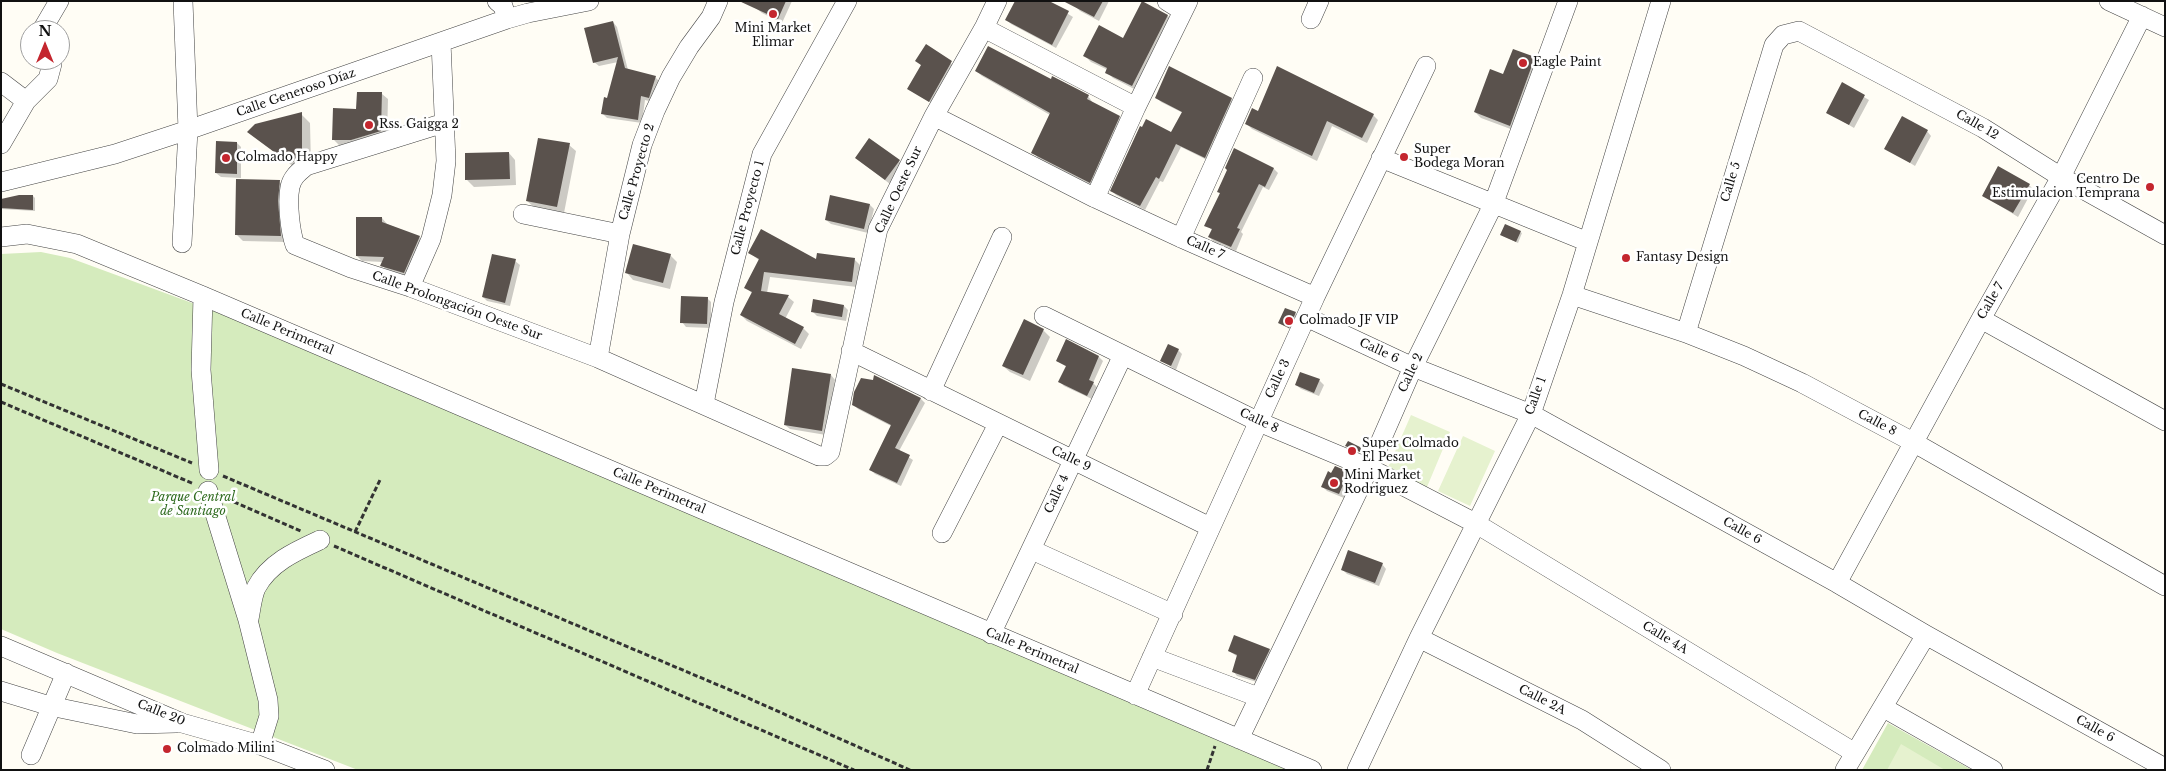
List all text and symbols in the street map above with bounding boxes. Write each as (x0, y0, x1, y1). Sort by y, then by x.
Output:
marker: Mini Market Elimar (767, 8, 779, 20)
north arrow (20, 20, 70, 70)
text: N (38, 22, 52, 40)
place label: Mini Market Elimar (735, 22, 811, 50)
place label: Eagle Paint (1533, 56, 1601, 70)
marker: Eagle Paint (1517, 57, 1529, 69)
street label: Calle Generoso Díaz (235, 66, 357, 120)
street label: Calle 12 (1953, 107, 2001, 143)
place label: Rss. Gaigga 2 (379, 118, 459, 132)
marker: Rss. Gaigga 2 (363, 119, 375, 131)
street label: Calle Proyecto 2 (616, 122, 658, 222)
place label: Super Bodega Moran (1414, 143, 1505, 171)
street label: Calle Oeste Sur (873, 144, 925, 236)
place label: Colmado Happy (236, 151, 338, 165)
marker: Super Bodega Moran (1398, 151, 1410, 163)
marker: Colmado Happy (220, 152, 232, 164)
street label: Calle Proyecto 1 (728, 159, 768, 257)
street label: Calle 5 (1718, 160, 1744, 204)
place label: Centro De Estimulacion Temprana (1992, 173, 2140, 201)
marker: Centro De Estimulacion Temprana (2144, 181, 2156, 193)
street label: Calle 7 (1184, 233, 1226, 263)
place label: Fantasy Design (1636, 251, 1729, 265)
marker: Fantasy Design (1620, 252, 1632, 264)
street label: Calle Prolongación Oeste Sur (370, 268, 544, 344)
street label: Calle 7 (1975, 280, 2007, 322)
street label: Calle Perimetral (238, 306, 336, 358)
place label: Colmado JF VIP (1299, 314, 1398, 328)
marker: Colmado JF VIP (1283, 315, 1295, 327)
street label: Calle 6 (1357, 336, 1401, 366)
street label: Calle 2 (1396, 351, 1426, 395)
street label: Calle 3 (1263, 357, 1293, 401)
street label: Calle 1 (1522, 375, 1550, 417)
street label: Calle 8 (1237, 406, 1281, 436)
street label: Calle 8 (1855, 407, 1899, 439)
place label: Super Colmado El Pesau (1362, 437, 1459, 465)
street label: Calle 9 (1049, 443, 1093, 475)
marker: Super Colmado El Pesau (1346, 445, 1358, 457)
street label: Calle Perimetral (610, 465, 708, 517)
place label: Mini Market Rodriguez (1344, 469, 1421, 497)
street label: Calle 4 (1042, 472, 1072, 516)
marker: Mini Market Rodriguez (1328, 477, 1340, 489)
park label: Parque Central de Santiago (151, 491, 235, 519)
street label: Calle 6 (1720, 514, 1764, 548)
street label: Calle 4A (1640, 619, 1690, 657)
street label: Calle Perimetral (983, 625, 1081, 677)
street label: Calle 2A (1516, 682, 1568, 718)
street label: Calle 20 (135, 697, 187, 729)
street label: Calle 6 (2073, 712, 2117, 746)
place label: Colmado Milini (177, 742, 275, 756)
marker: Colmado Milini (161, 743, 173, 755)

